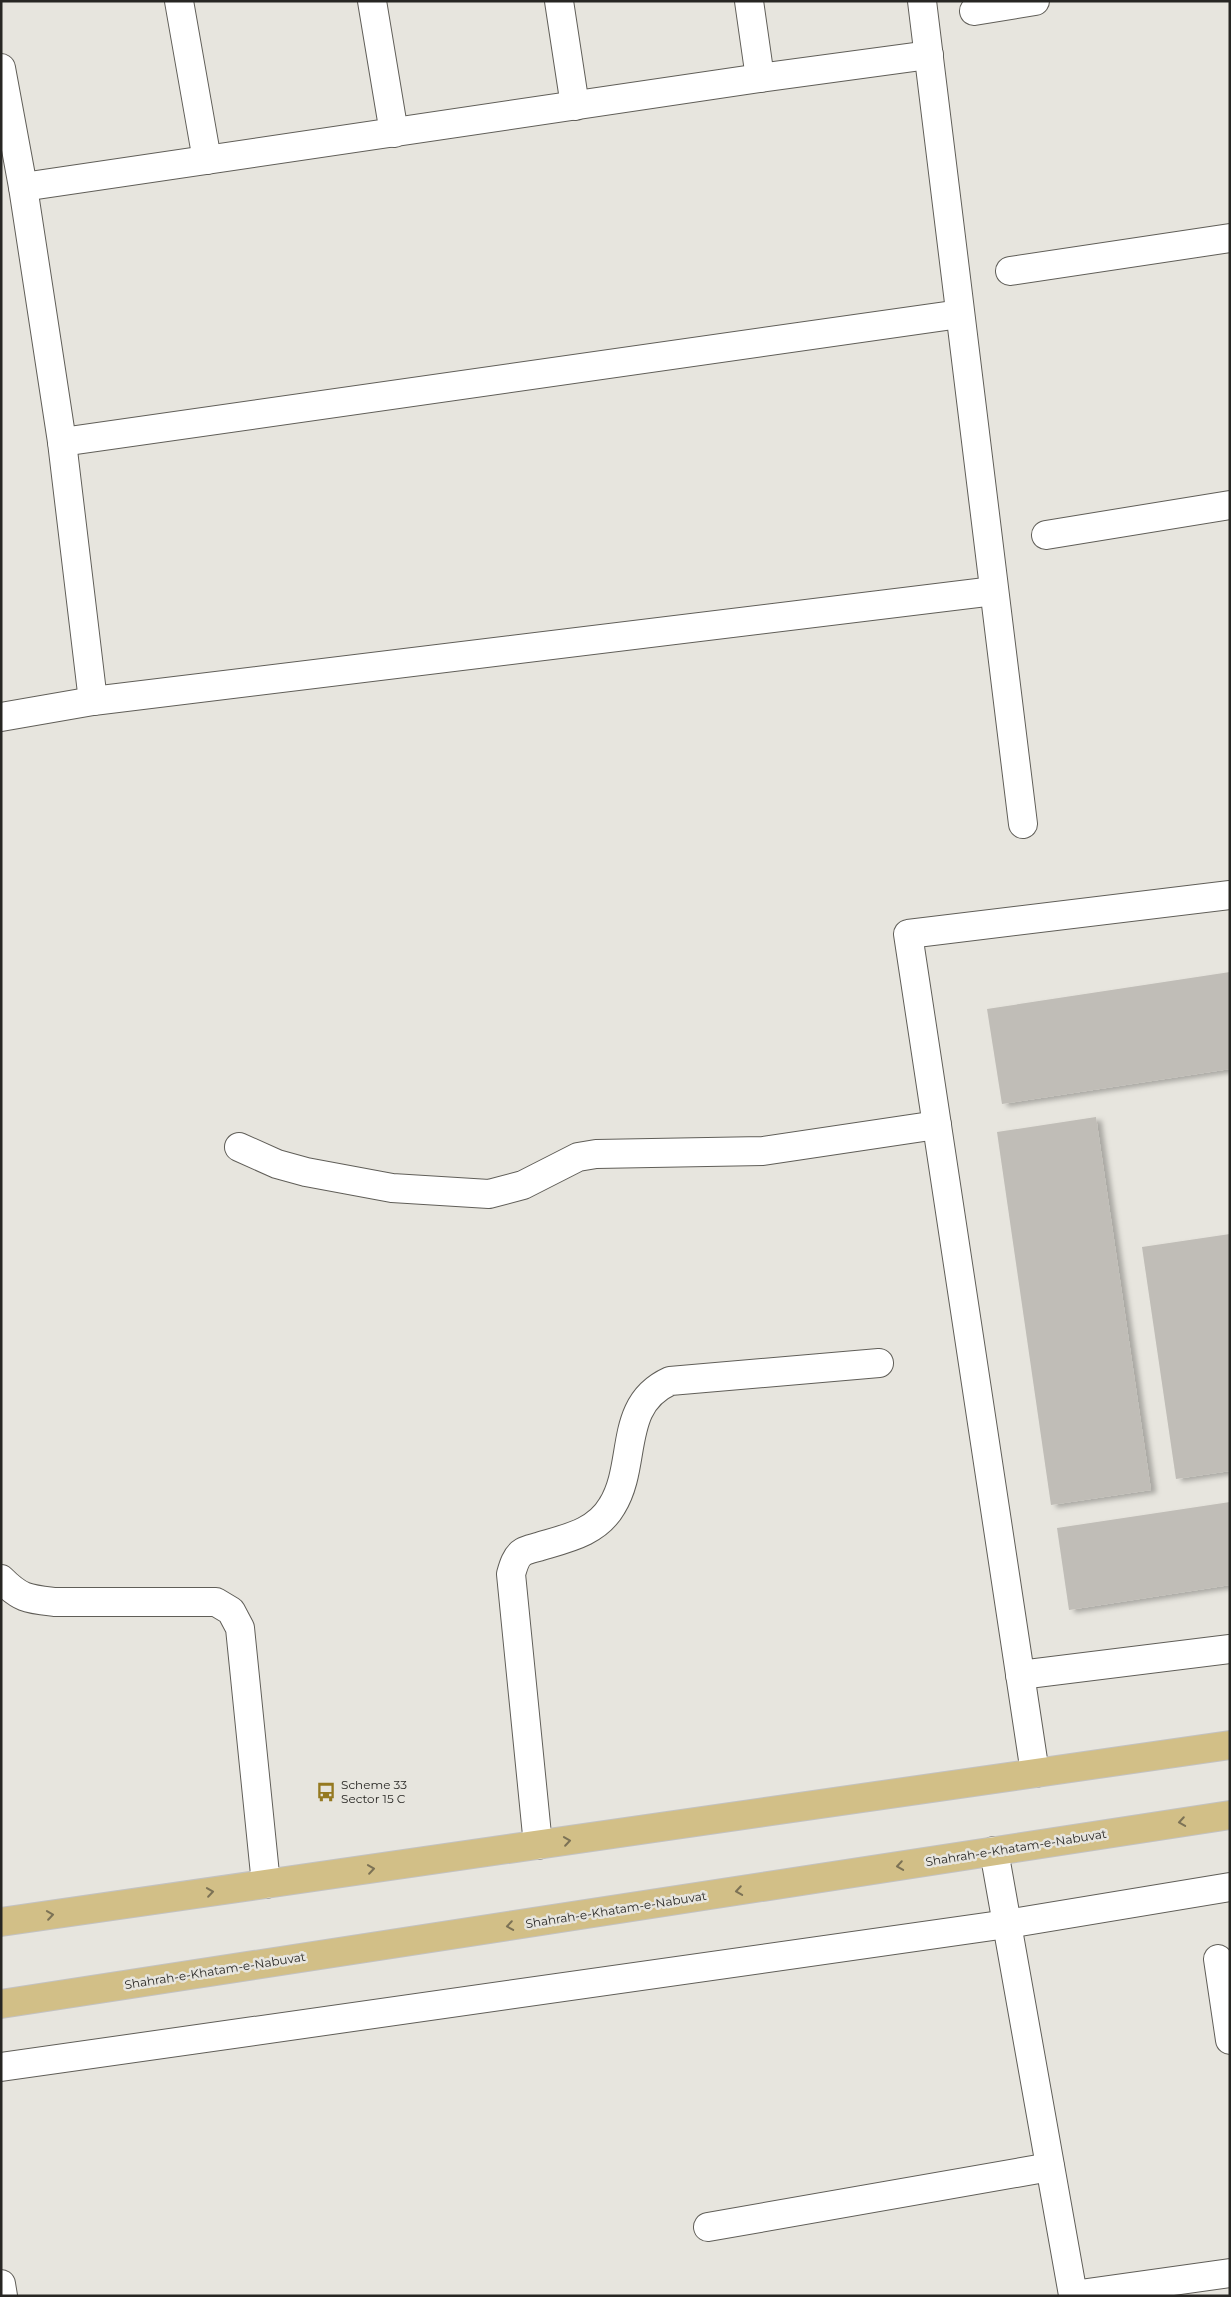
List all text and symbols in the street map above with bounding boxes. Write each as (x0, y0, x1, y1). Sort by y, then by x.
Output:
place label: Scheme 33 Sector 15 C (341, 1777, 407, 1806)
bus stop icon: Scheme 33 Sector 15 C (315, 1781, 337, 1803)
one-way arrow (1177, 1817, 1186, 1827)
street label: Shahrah-e-Khatam-e-Nabuvat (924, 1826, 1108, 1869)
one-way arrow (563, 1836, 571, 1847)
one-way arrow (896, 1860, 904, 1871)
one-way arrow (368, 1864, 376, 1875)
one-way arrow (735, 1886, 744, 1896)
one-way arrow (207, 1887, 215, 1898)
street label: Shahrah-e-Khatam-e-Nabuvat (524, 1888, 708, 1931)
one-way arrow (45, 1911, 54, 1921)
one-way arrow (505, 1921, 514, 1931)
street label: Shahrah-e-Khatam-e-Nabuvat (123, 1949, 307, 1992)

